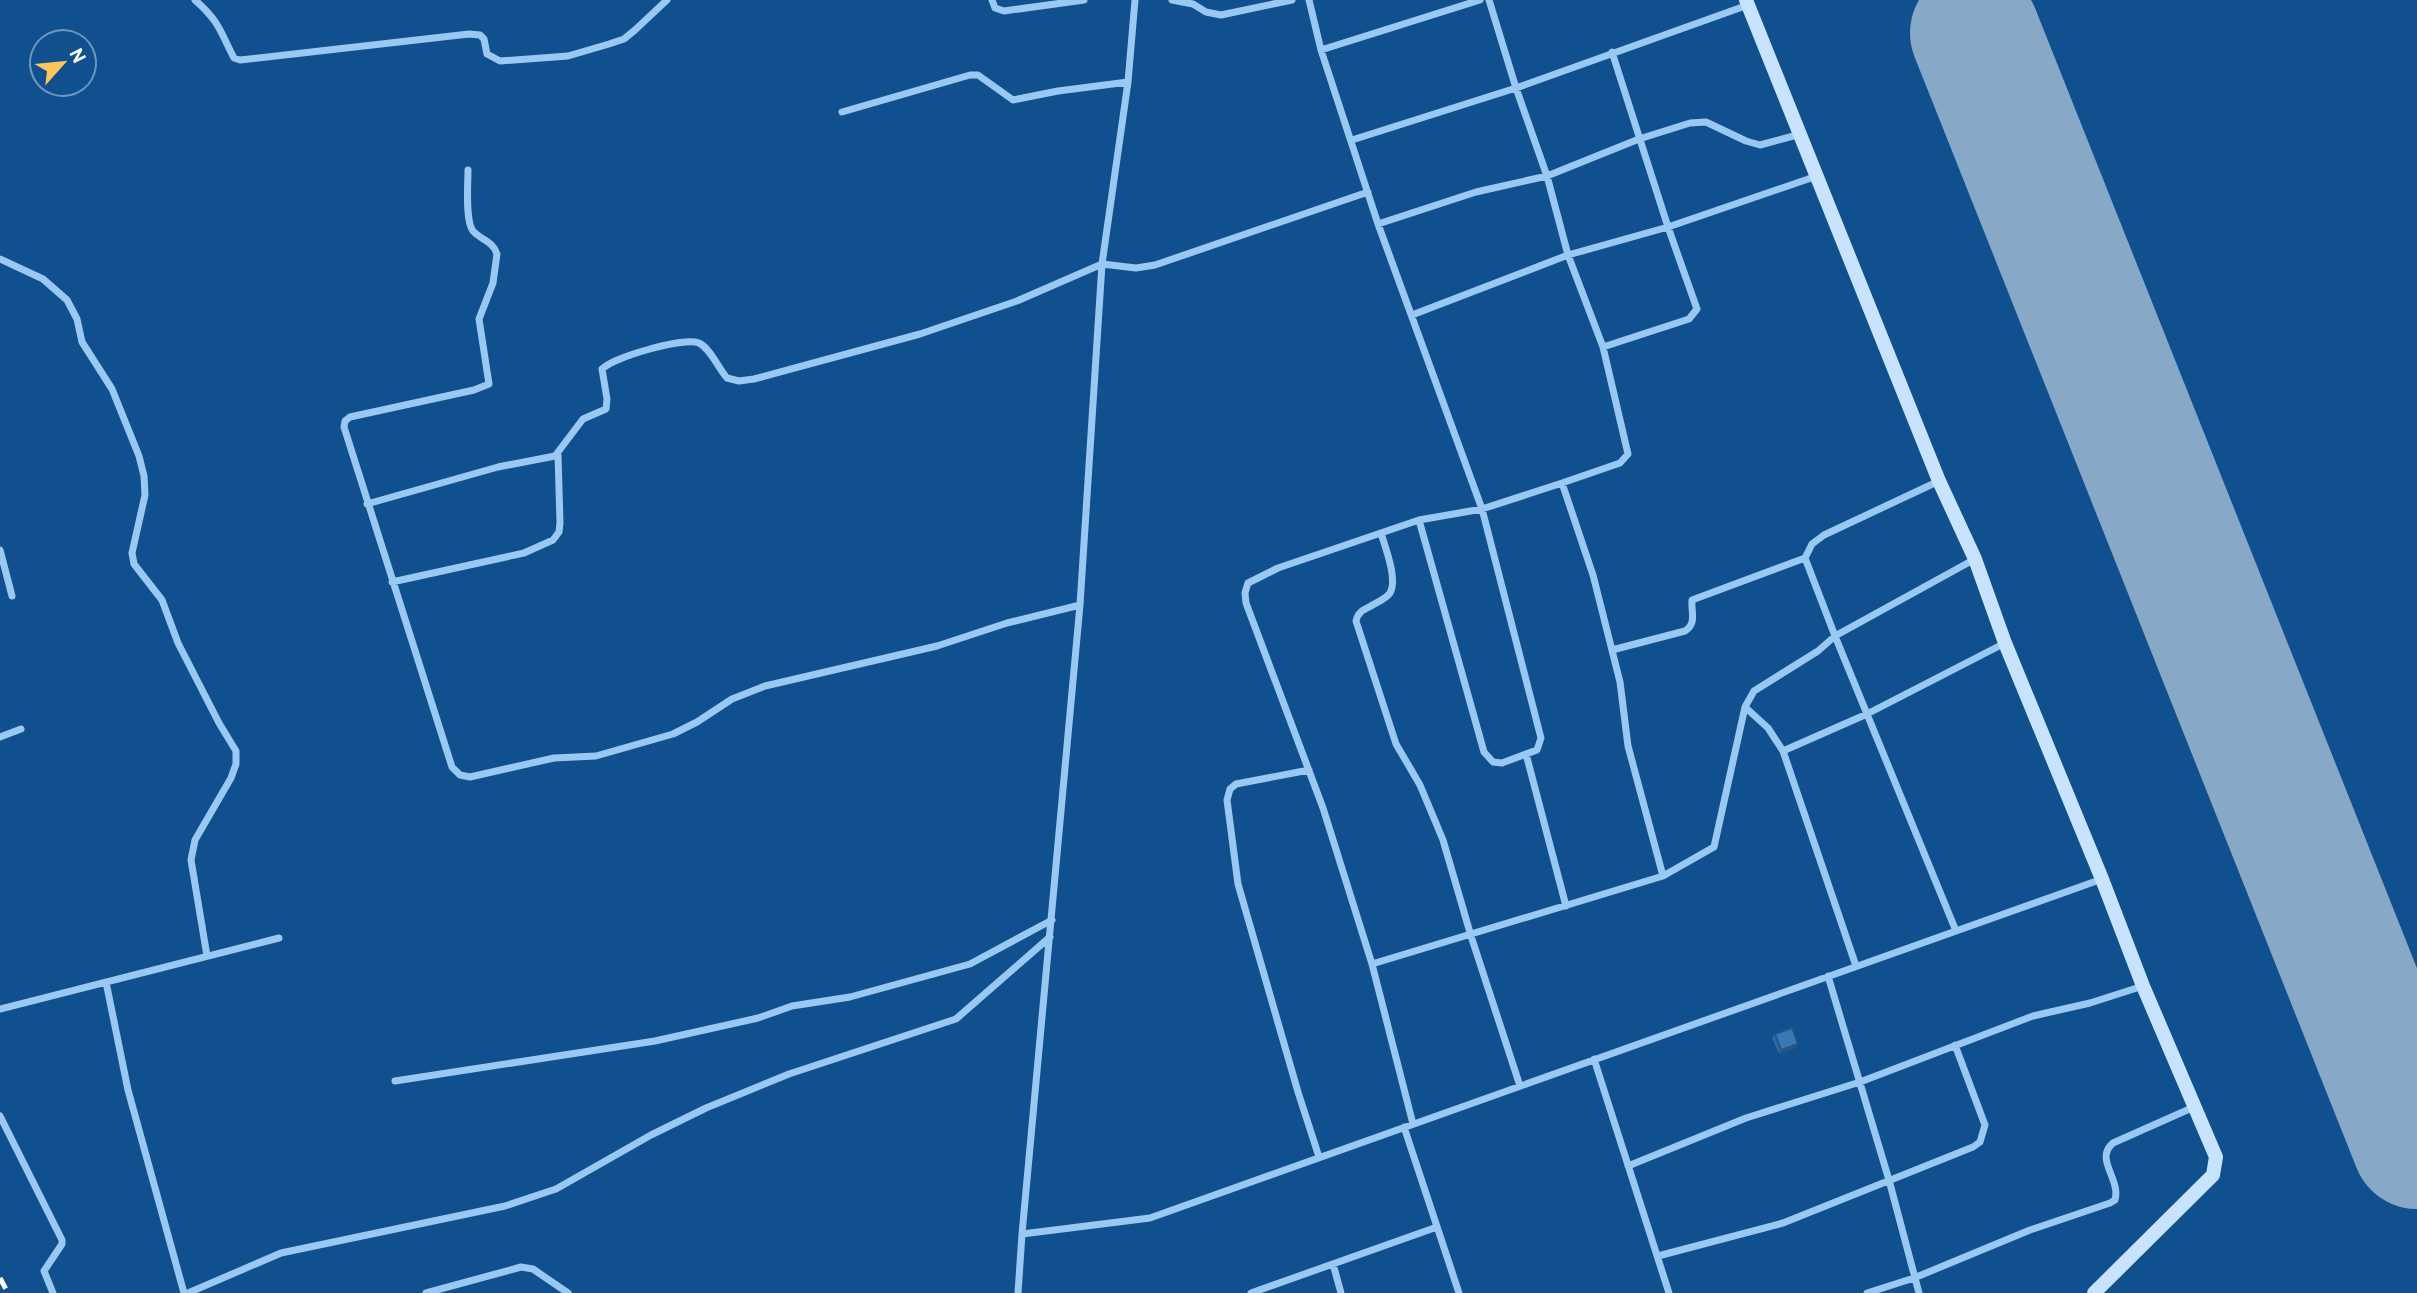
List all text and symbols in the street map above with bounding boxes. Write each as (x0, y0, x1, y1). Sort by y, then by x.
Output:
north arrow (28, 28, 98, 98)
text: N (63, 45, 90, 68)

